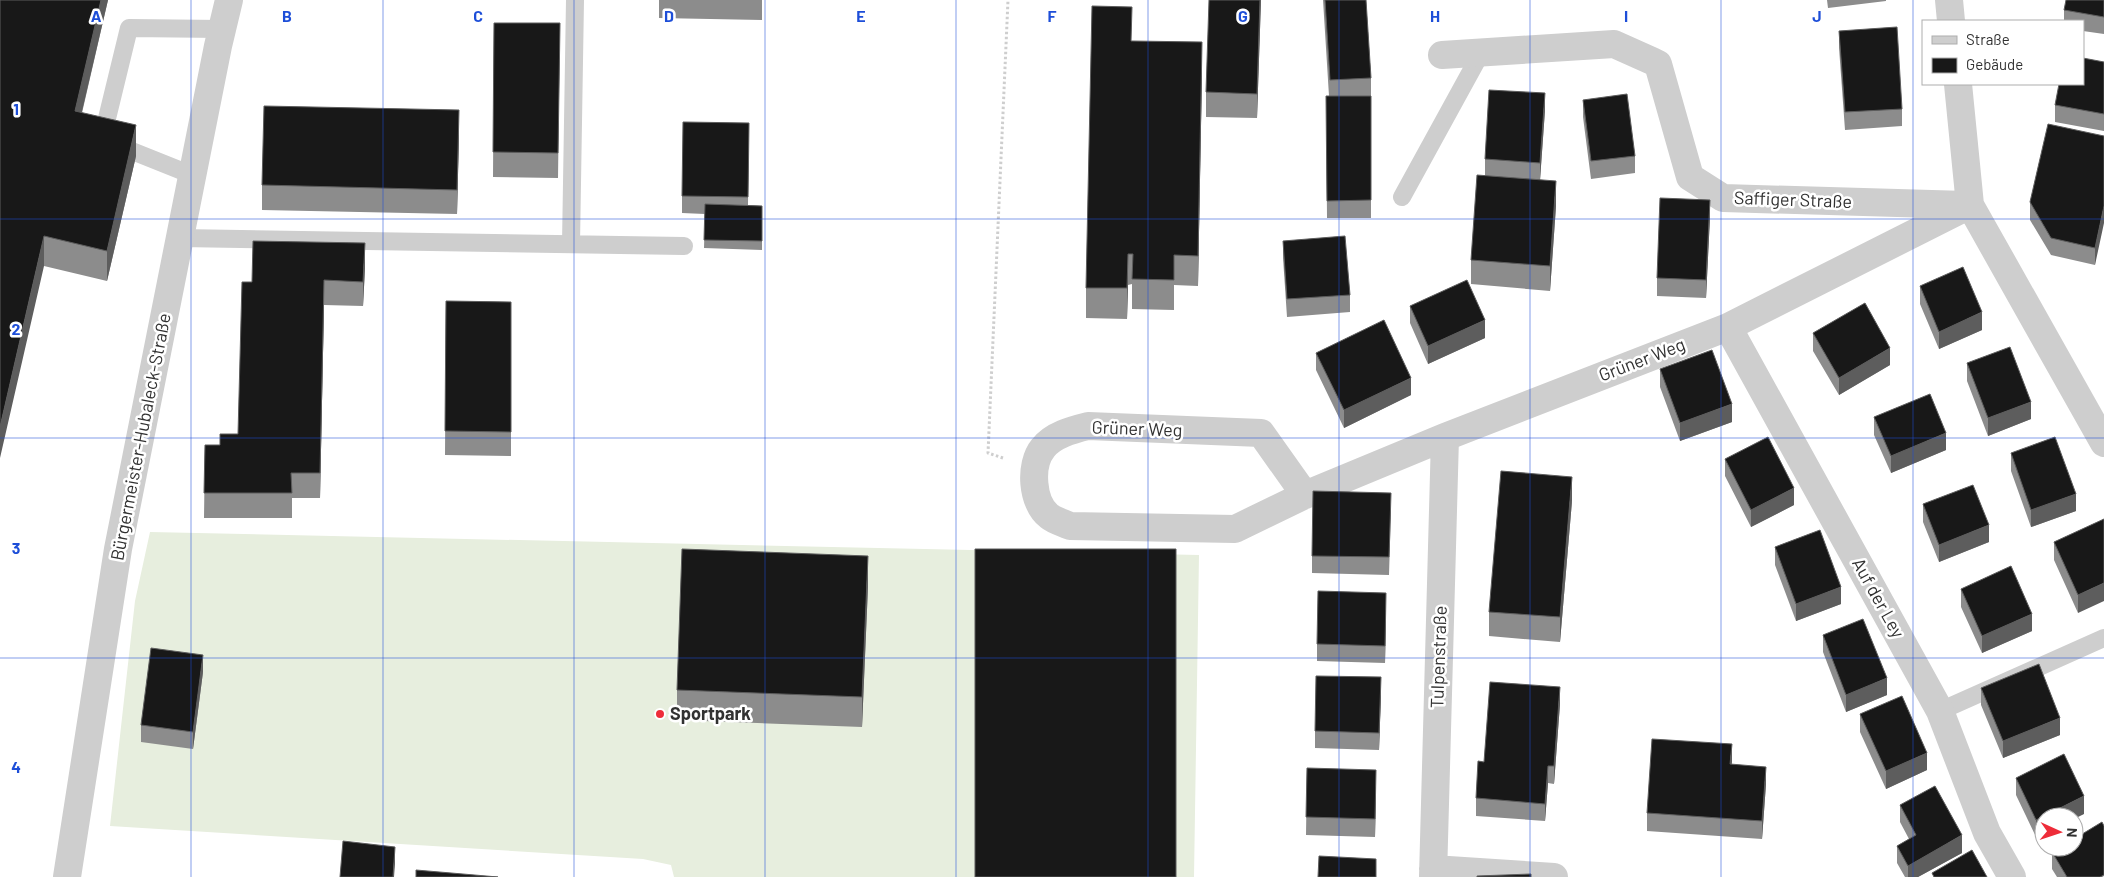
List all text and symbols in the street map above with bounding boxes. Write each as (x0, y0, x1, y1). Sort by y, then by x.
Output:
text: A (91, 6, 102, 25)
text: B (282, 6, 292, 25)
text: C (473, 6, 483, 25)
text: D (664, 6, 674, 25)
text: E (856, 6, 866, 25)
text: F (1048, 6, 1057, 25)
text: G (1238, 6, 1248, 25)
text: H (1430, 6, 1440, 25)
text: I (1624, 6, 1628, 25)
text: J (1812, 6, 1822, 25)
legend (1922, 20, 2084, 85)
text: Straße (1966, 30, 2010, 48)
text: Gebäude (1966, 55, 2023, 73)
text: 1 (13, 99, 19, 118)
street label: Saffiger Straße (1734, 186, 1853, 212)
street label: Bürgermeister-Hubaleck-Straße (105, 311, 175, 562)
text: 2 (12, 319, 21, 338)
street label: Grüner Weg (1595, 333, 1688, 386)
street label: Grüner Weg (1091, 415, 1183, 441)
text: 3 (12, 538, 20, 557)
street label: Auf der Ley (1848, 554, 1910, 641)
street label: Tulpenstraße (1425, 605, 1451, 709)
place label: Sportpark (670, 702, 751, 724)
marker: Sportpark (654, 708, 666, 720)
text: 4 (11, 757, 21, 776)
north arrow (2034, 807, 2084, 857)
text: N (2064, 828, 2081, 838)

